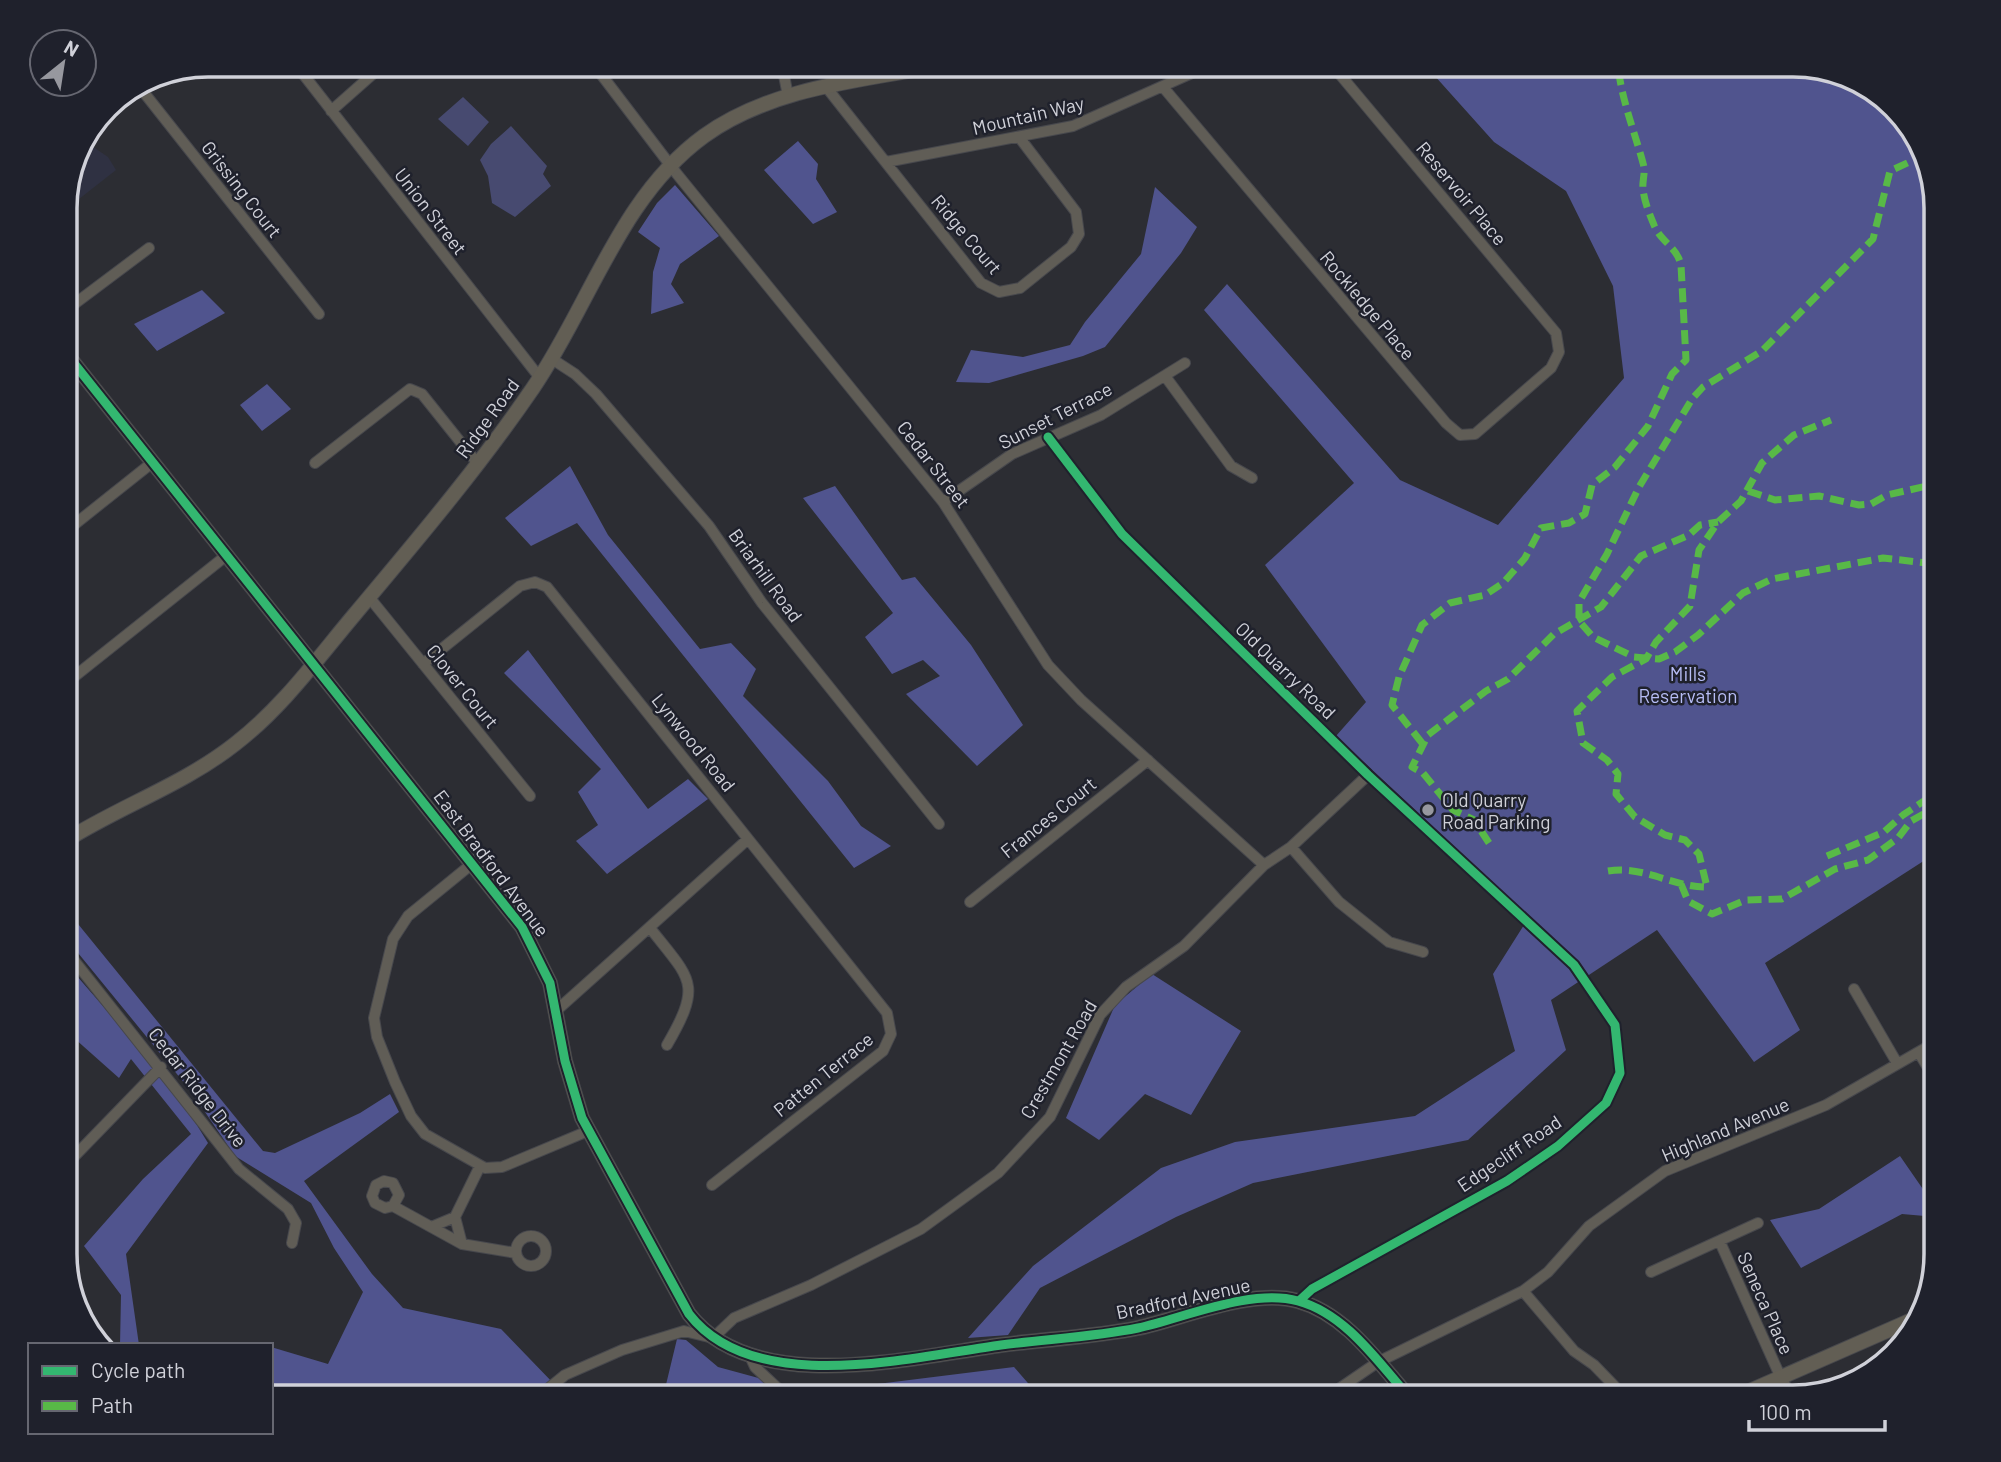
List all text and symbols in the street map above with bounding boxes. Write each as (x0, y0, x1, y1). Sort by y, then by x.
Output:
north arrow (28, 28, 98, 98)
text: N (61, 35, 83, 61)
street label: Mountain Way (970, 91, 1086, 139)
street label: Grissing Court (197, 136, 287, 242)
street label: Reservoir Place (1412, 137, 1512, 249)
street label: Union Street (390, 163, 472, 259)
street label: Ridge Court (927, 189, 1007, 279)
street label: Rockledge Place (1316, 246, 1420, 364)
street label: Ridge Road (450, 374, 524, 462)
street label: Sunset Terrace (994, 377, 1116, 453)
street label: Cedar Street (893, 416, 975, 512)
street label: Briarhill Road (724, 524, 808, 626)
street label: Old Quarry Road (1231, 617, 1341, 723)
street label: Clover Court (422, 639, 504, 733)
park label: Mills Reservation (1638, 662, 1738, 707)
street label: Lynwood Road (647, 688, 741, 796)
street label: Frances Court (996, 772, 1100, 862)
street label: East Bradford Avenue (429, 785, 555, 941)
place label: Old Quarry Road Parking (1442, 788, 1550, 833)
marker: Old Quarry Road Parking (1420, 802, 1436, 818)
street label: Crestmont Road (1015, 996, 1101, 1122)
street label: Cedar Ridge Drive (144, 1023, 252, 1151)
street label: Patten Terrace (769, 1027, 877, 1121)
street label: Highland Avenue (1658, 1092, 1792, 1166)
street label: Edgecliff Road (1453, 1110, 1565, 1196)
street label: Seneca Place (1733, 1248, 1799, 1358)
street label: Bradford Avenue (1114, 1273, 1252, 1323)
legend (28, 1343, 273, 1434)
text: Cycle path (91, 1357, 185, 1382)
scale bar (1749, 1388, 1885, 1432)
text: Path (91, 1392, 133, 1417)
text: 100 m (1759, 1399, 1812, 1424)

